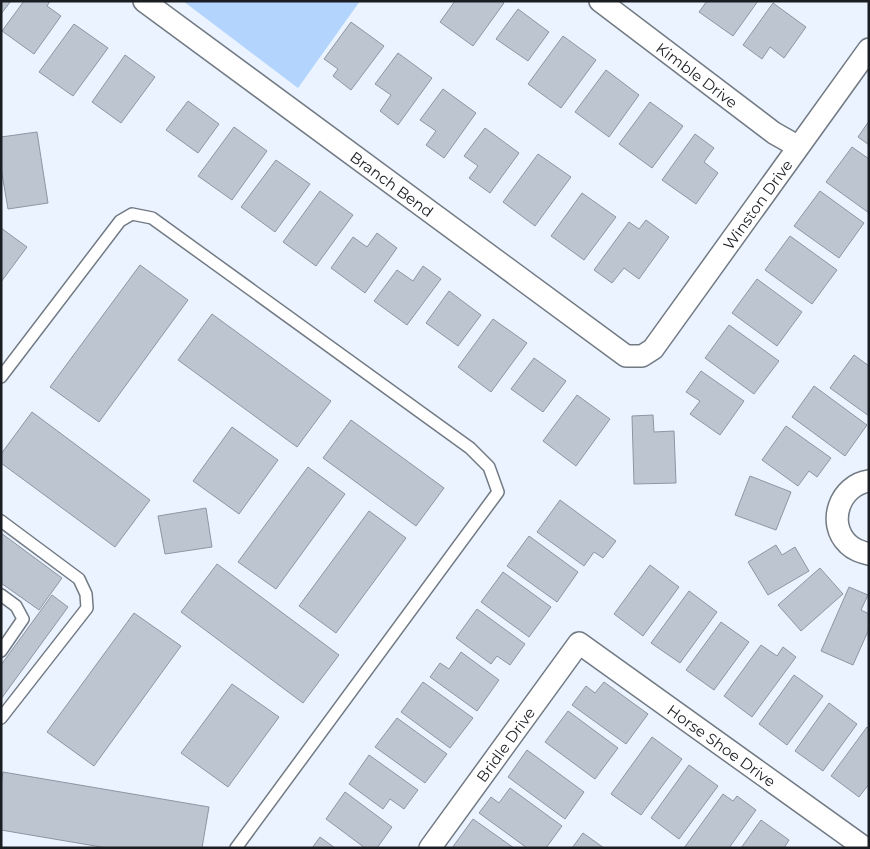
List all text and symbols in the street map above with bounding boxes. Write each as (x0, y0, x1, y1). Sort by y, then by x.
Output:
street label: Kimble Drive (653, 38, 742, 112)
street label: Branch Bend (347, 147, 437, 221)
street label: Winston Drive (718, 155, 796, 253)
street label: Horse Shoe Drive (664, 700, 780, 791)
street label: Bridle Drive (472, 703, 539, 786)

